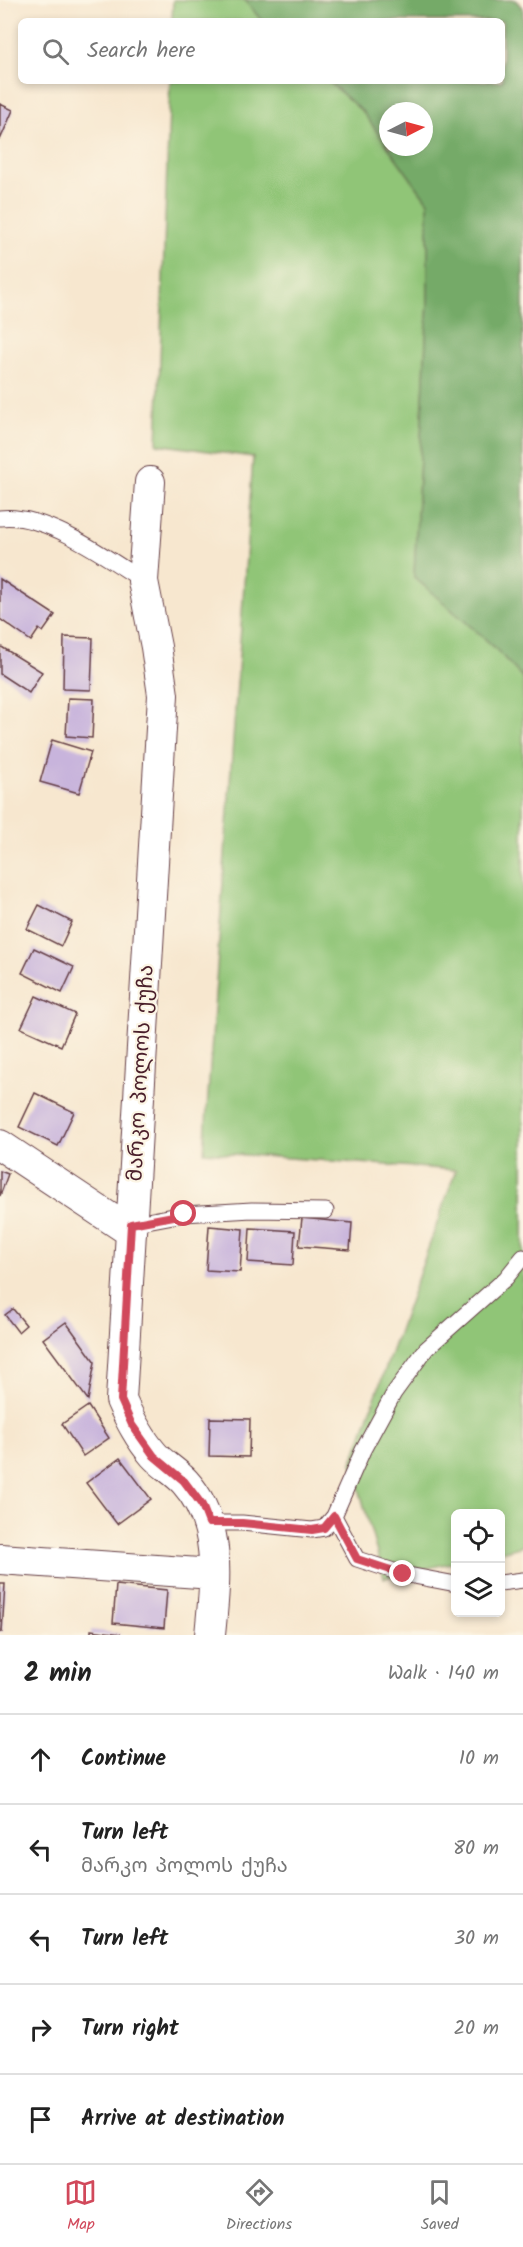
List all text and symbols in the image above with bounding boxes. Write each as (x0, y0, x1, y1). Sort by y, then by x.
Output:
search box (18, 18, 505, 84)
text: Search here (87, 34, 195, 69)
icon: search (39, 35, 72, 68)
north arrow (379, 102, 433, 156)
street label: მარკო პოლოს ქუჩა (119, 964, 164, 1182)
route start (170, 1200, 196, 1226)
map controls (451, 1509, 505, 1617)
button: locate (451, 1509, 505, 1563)
route end (389, 1560, 415, 1586)
button: layers (451, 1563, 505, 1617)
text: 2 min (24, 1653, 92, 1695)
text: Walk · 140 m (388, 1658, 499, 1690)
text: Continue (81, 1742, 166, 1777)
icon: ahead (24, 1743, 57, 1776)
text: 10 m (459, 1743, 499, 1775)
text: Turn left (81, 1816, 168, 1851)
icon: left (24, 1833, 57, 1866)
text: 80 m (453, 1833, 499, 1865)
text: მარკო პოლოს ქუჩა (81, 1851, 288, 1883)
text: Turn left (81, 1922, 168, 1957)
icon: left (24, 1923, 57, 1956)
text: 30 m (454, 1923, 499, 1955)
text: Turn right (81, 2012, 179, 2047)
icon: right (24, 2013, 57, 2046)
text: 20 m (453, 2013, 499, 2045)
text: Arrive at destination (81, 2102, 284, 2137)
icon: arrive (24, 2103, 57, 2136)
tab: Map (64, 2176, 97, 2237)
tab: Directions (226, 2176, 292, 2237)
tab: Saved (421, 2176, 459, 2237)

